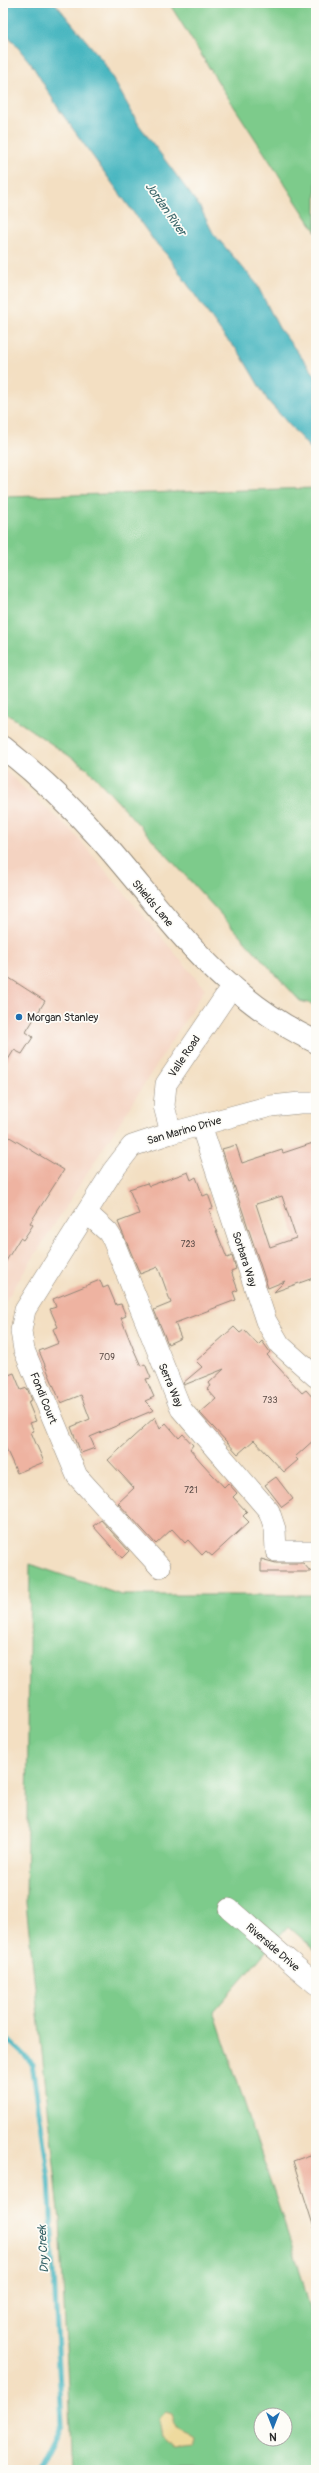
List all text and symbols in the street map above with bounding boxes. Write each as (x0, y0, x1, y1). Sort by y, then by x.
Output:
water label: Jordan River (142, 180, 190, 240)
street label: Shields Lane (129, 877, 176, 930)
place label: Morgan Stanley (27, 1011, 99, 1024)
marker: Morgan Stanley (14, 1012, 24, 1022)
street label: Valle Road (166, 1033, 203, 1080)
street label: San Marino Drive (145, 1113, 223, 1147)
street label: Sorbara Way (229, 1230, 260, 1289)
house number: 723 (181, 1239, 195, 1250)
house number: 709 (99, 1352, 115, 1363)
street label: Serra Way (155, 1361, 186, 1409)
street label: Fondi Court (27, 1371, 60, 1426)
house number: 733 (263, 1395, 277, 1406)
house number: 721 (184, 1485, 198, 1496)
street label: Riverside Drive (243, 1921, 303, 1975)
water label: Dry Creek (35, 2224, 52, 2273)
north arrow (253, 2407, 293, 2447)
text: N (269, 2430, 277, 2443)

